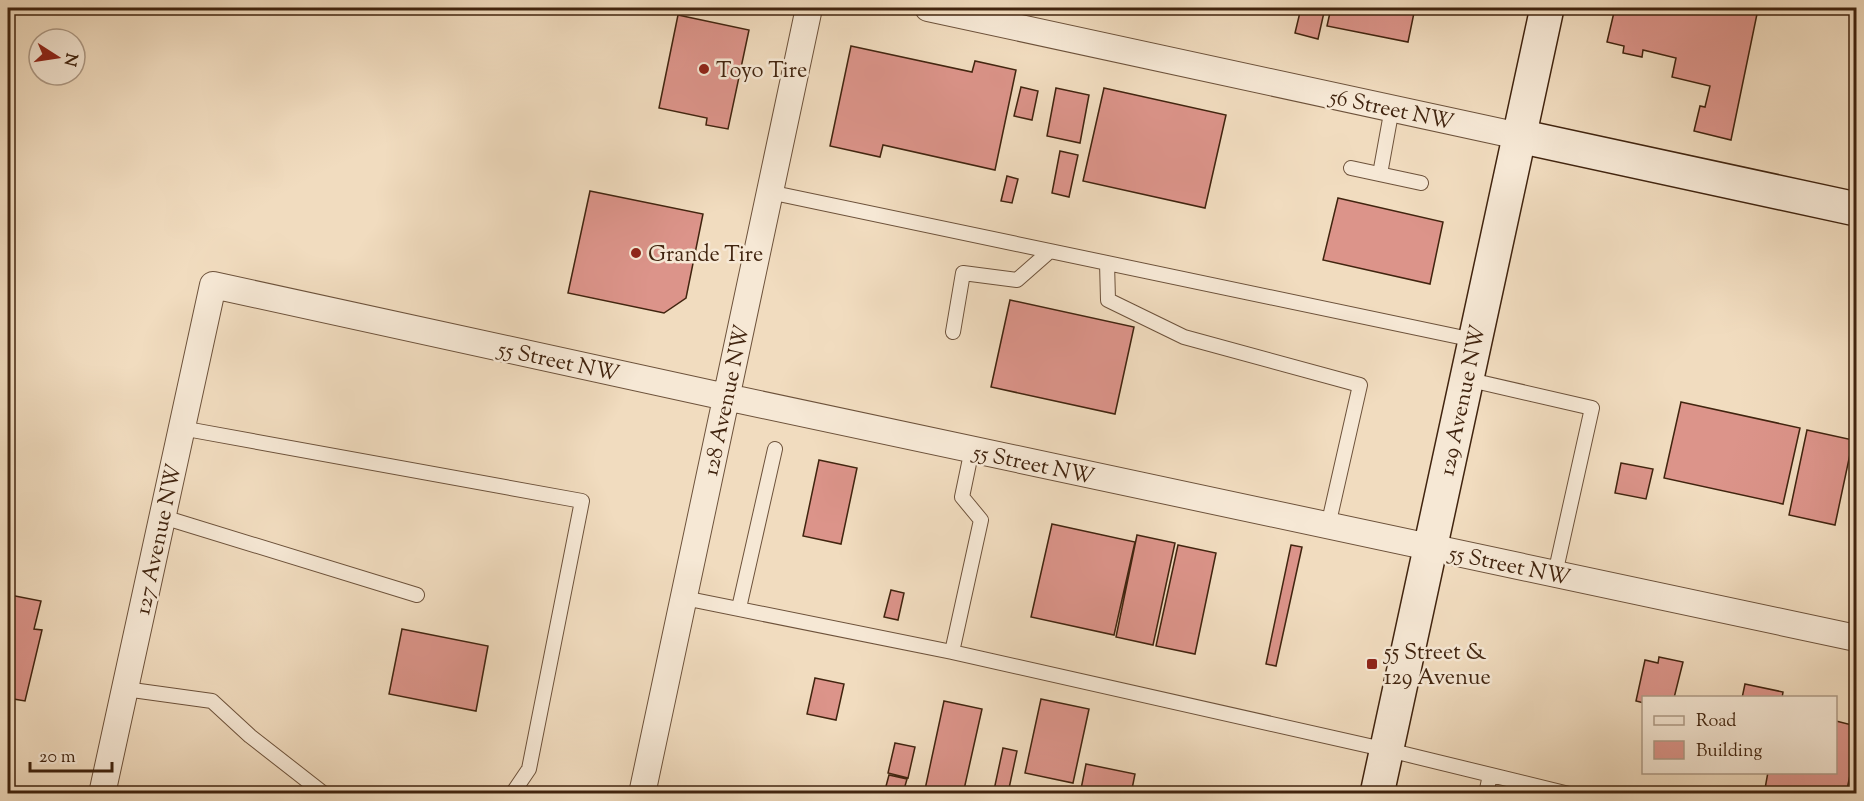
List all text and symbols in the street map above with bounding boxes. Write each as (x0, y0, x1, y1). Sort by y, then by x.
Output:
north arrow (27, 27, 87, 87)
text: N (57, 51, 82, 68)
place label: Toyo Tire (716, 56, 807, 88)
marker: Toyo Tire (697, 62, 711, 76)
street label: 56 Street NW (1324, 82, 1457, 140)
place label: Grande Tire (648, 240, 763, 272)
marker: Grande Tire (629, 246, 643, 260)
street label: 128 Avenue NW (696, 322, 760, 479)
street label: 129 Avenue NW (1432, 322, 1496, 479)
street label: 55 Street NW (493, 334, 622, 391)
street label: 55 Street NW (968, 437, 1097, 494)
street label: 127 Avenue NW (128, 461, 192, 618)
street label: 55 Street NW (1444, 538, 1573, 595)
place label: 55 Street & 129 Avenue (1382, 638, 1491, 695)
marker: 55 Street & 129 Avenue (1365, 657, 1379, 671)
legend (1642, 696, 1837, 774)
text: Road (1696, 709, 1736, 735)
scale bar (30, 735, 112, 773)
text: Building (1696, 739, 1762, 765)
text: 20 m (39, 745, 76, 771)

